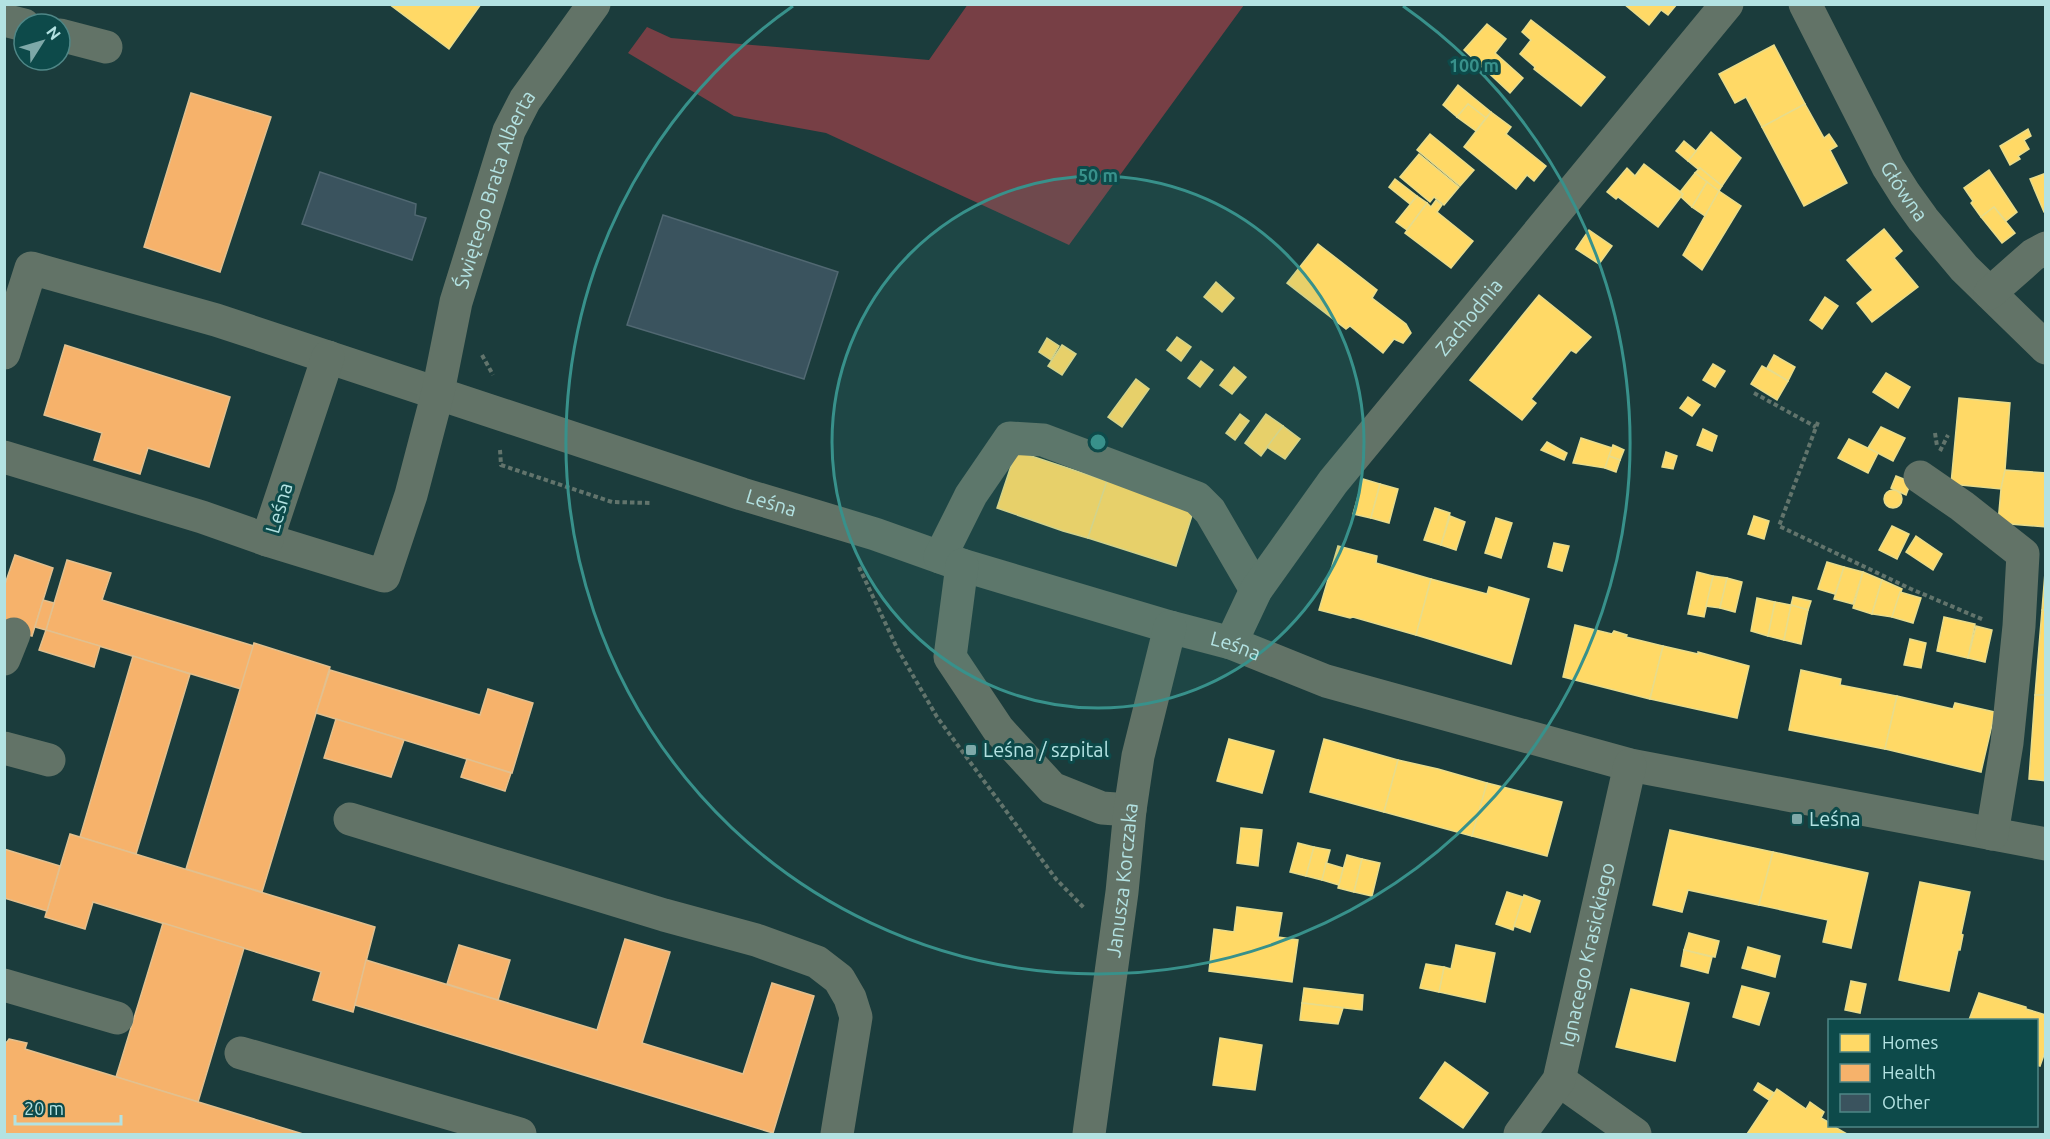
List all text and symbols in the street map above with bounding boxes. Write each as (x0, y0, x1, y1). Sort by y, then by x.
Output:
north arrow (12, 12, 72, 72)
text: N (43, 23, 65, 43)
text: 100 m (1449, 55, 1499, 75)
street label: Świętego Brata Alberta (449, 85, 539, 291)
street label: Główna (1876, 157, 1933, 226)
text: 50 m (1078, 165, 1118, 185)
street label: Zachodnia (1430, 274, 1507, 360)
centre of rings (1088, 432, 1108, 452)
street label: Leśna (260, 480, 297, 536)
street label: Leśna (743, 484, 799, 521)
street label: Leśna (1208, 626, 1264, 665)
place label: Leśna / szpital (983, 738, 1109, 761)
marker: Leśna / szpital (964, 743, 978, 757)
street label: Janusza Korczaka (1101, 801, 1142, 959)
place label: Leśna (1809, 807, 1861, 830)
marker: Leśna (1790, 812, 1804, 826)
street label: Ignacego Krasickiego (1555, 860, 1619, 1049)
legend (1828, 1019, 2038, 1127)
text: Homes (1882, 1032, 1939, 1052)
text: Health (1882, 1062, 1936, 1082)
scale bar (15, 1088, 122, 1126)
text: Other (1882, 1092, 1930, 1112)
text: 20 m (24, 1098, 64, 1118)

